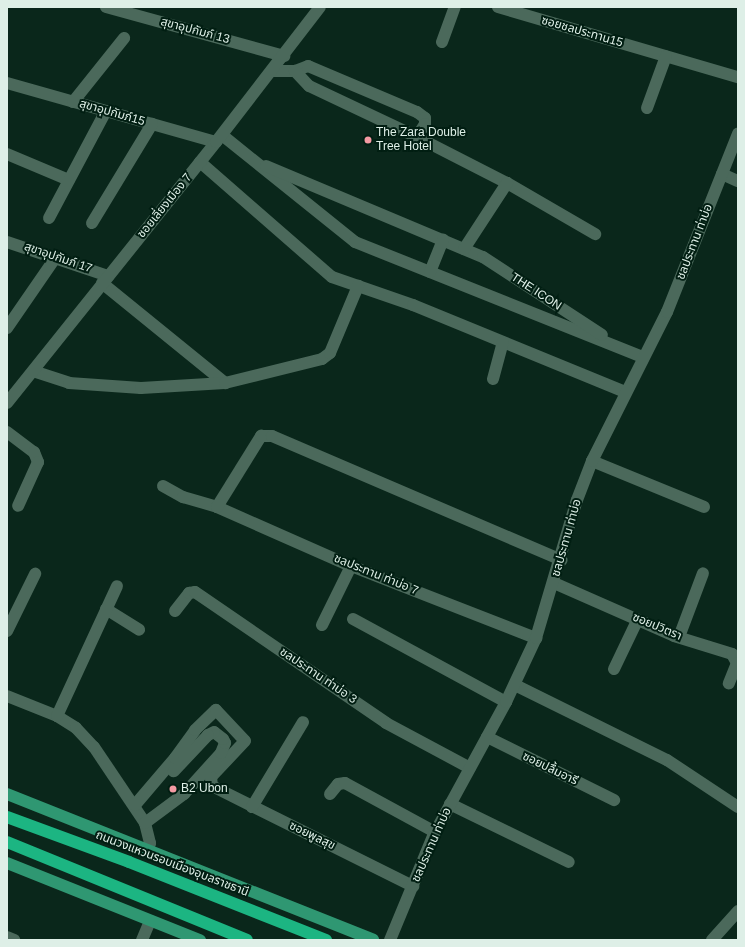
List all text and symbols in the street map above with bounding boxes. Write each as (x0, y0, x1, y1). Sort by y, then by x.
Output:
street label: ซอยชลประทาน15 (540, 13, 624, 51)
street label: สุขาอุปกัมภ์ 13 (159, 15, 231, 47)
street label: สุขาอุปกัมภ์15 (78, 97, 146, 129)
place label: The Zara Double Tree Hotel (376, 126, 466, 154)
marker: The Zara Double Tree Hotel (363, 135, 373, 145)
street label: ซอยเลี่ยงเมือง 7 (135, 171, 195, 241)
street label: ชลประทาน ท่าบ่อ (674, 202, 716, 282)
street label: สุขาอุปกัมภ์ 17 (22, 240, 94, 276)
street label: THE ICON (508, 270, 564, 314)
street label: ชลประทาน ท่าบ่อ (549, 498, 585, 578)
street label: ชลประทาน ท่าบ่อ 7 (332, 552, 420, 598)
street label: ซอยปวิตรา (630, 610, 684, 644)
street label: ชลประทาน ท่าบ่อ 3 (277, 645, 359, 707)
street label: ซอยปลื้มอารี (520, 749, 580, 789)
place label: B2 Ubon (181, 782, 228, 796)
marker: B2 Ubon (168, 784, 178, 794)
street label: ชลประทาน ท่าบ่อ (409, 806, 455, 884)
street label: ซอยพูลสุข (287, 819, 337, 853)
street label: ถนนวงแหวนรอบเมืองอุบลราชธานี (93, 828, 251, 900)

